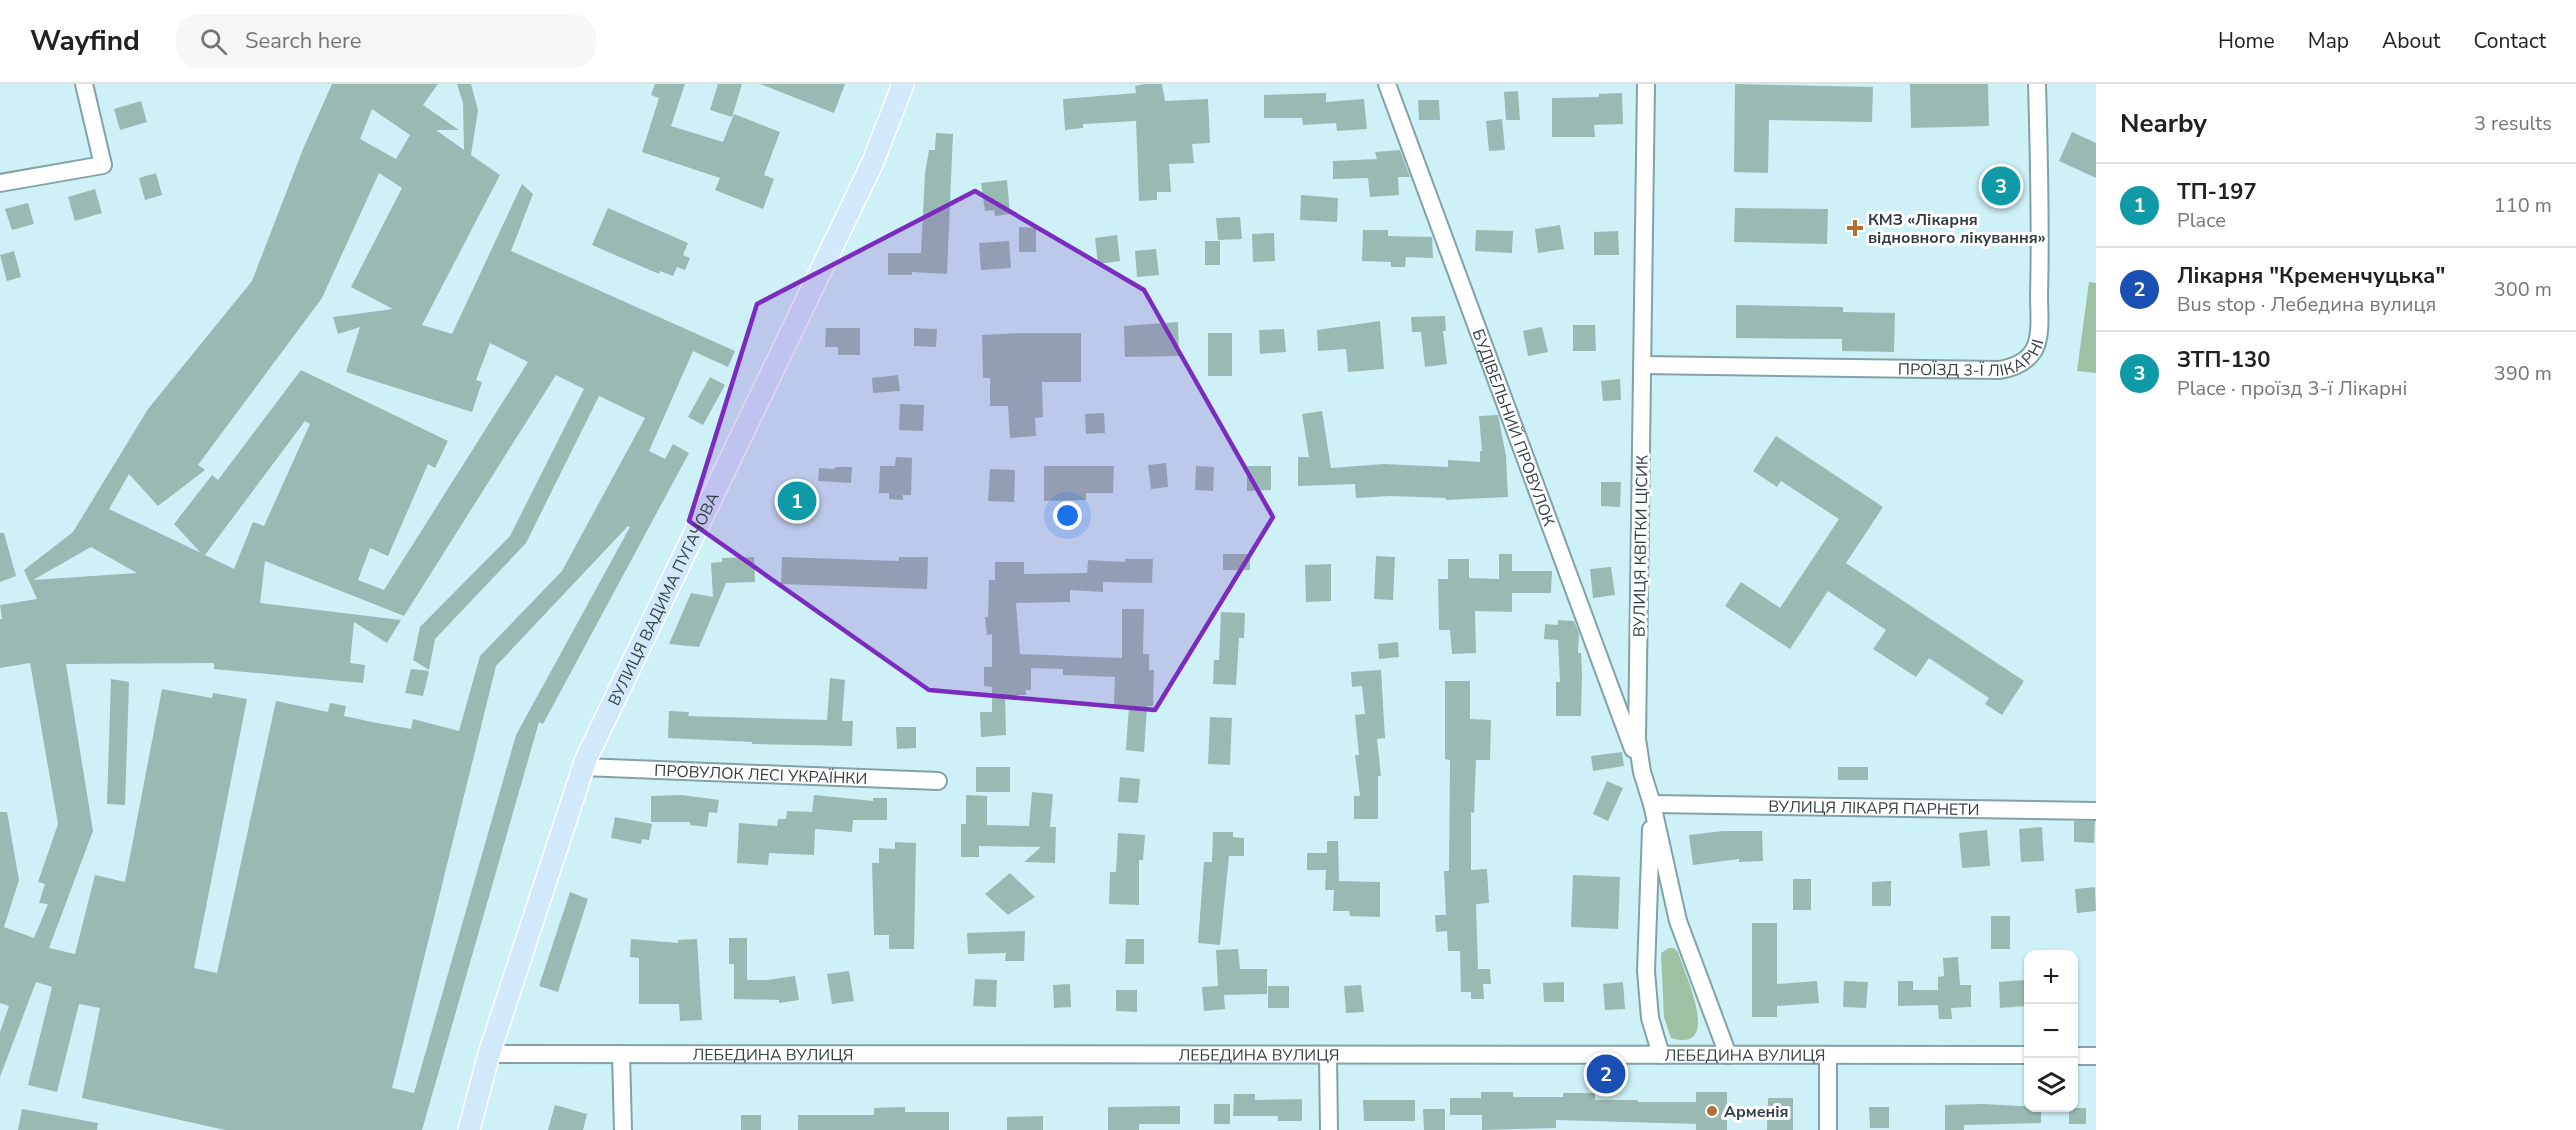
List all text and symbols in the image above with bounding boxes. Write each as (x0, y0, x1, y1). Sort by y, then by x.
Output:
search box (176, 14, 596, 68)
text: Wayfind (30, 22, 140, 60)
icon: search (197, 25, 230, 58)
text: Search here (245, 26, 362, 56)
text: Home (2218, 27, 2275, 55)
text: Map (2308, 27, 2349, 55)
text: About (2382, 27, 2440, 55)
text: Contact (2473, 27, 2546, 55)
text: Nearby (2120, 106, 2207, 141)
text: 3 results (2474, 110, 2552, 137)
pin: 3 (1982, 164, 2020, 208)
text: ТП-197 (2177, 177, 2257, 207)
text: 1 (2134, 192, 2146, 219)
text: 110 m (2494, 192, 2552, 219)
text: Place (2177, 207, 2226, 234)
place label: КМЗ «Лікарня відновного лікування» (1868, 209, 2046, 249)
marker: КМЗ «Лікарня відновного лікування» (1846, 219, 1864, 237)
text: Лікарня "Кременчуцька" (2177, 261, 2445, 291)
text: 2 (2134, 276, 2146, 303)
text: 300 m (2494, 276, 2552, 303)
text: Bus stop · Лебедина вулиця (2177, 291, 2436, 318)
street label: БУДІВЕЛЬНИЙ ПРОВУЛОК (1467, 326, 1560, 530)
street label: ПРОЇЗД 3-Ї ЛІКАРНІ (1898, 337, 2049, 382)
text: ЗТП-130 (2177, 345, 2270, 375)
text: 3 (2134, 360, 2146, 387)
text: 390 m (2494, 360, 2552, 387)
text: Place · проїзд 3-ї Лікарні (2177, 375, 2407, 402)
street label: ВУЛИЦЯ КВІТКИ ЦІСИК (1628, 454, 1654, 637)
pin: 1 (778, 478, 816, 524)
street label: ВУЛИЦЯ ВАДИМА ПУГАЧОВА (603, 489, 725, 709)
your location (1053, 501, 1082, 530)
street label: ПРОВУЛОК ЛЕСІ УКРАЇНКИ (654, 760, 868, 790)
street label: ВУЛИЦЯ ЛІКАРЯ ПАРНЕТИ (1768, 796, 1980, 821)
map controls (2024, 950, 2078, 1112)
button: + (2024, 950, 2078, 1004)
button: − (2024, 1004, 2078, 1058)
street label: ЛЕБЕДИНА ВУЛИЦЯ (692, 1044, 854, 1066)
street label: ЛЕБЕДИНА ВУЛИЦЯ (1178, 1044, 1340, 1067)
street label: ЛЕБЕДИНА ВУЛИЦЯ (1664, 1045, 1826, 1067)
pin: 2 (1586, 1052, 1626, 1096)
button: layers (2024, 1058, 2078, 1112)
place label: Арменія (1724, 1101, 1789, 1123)
marker: Арменія (1705, 1104, 1719, 1118)

